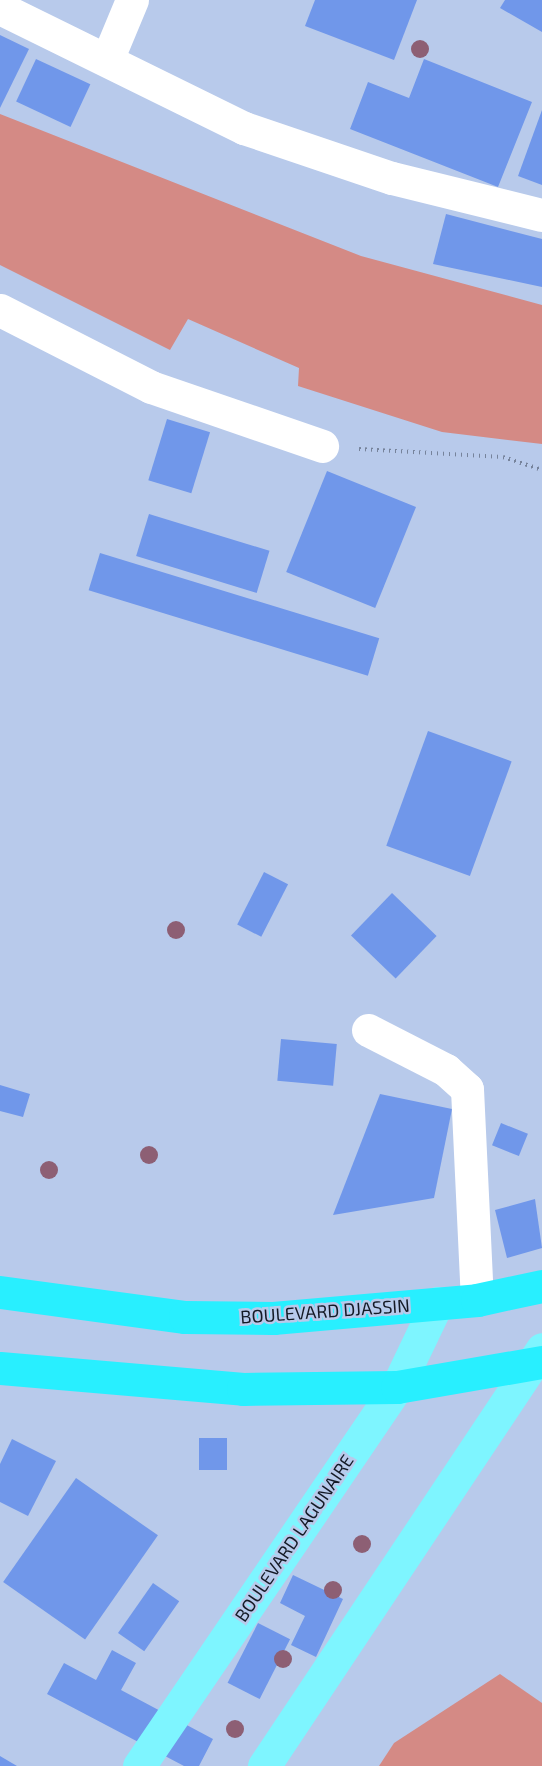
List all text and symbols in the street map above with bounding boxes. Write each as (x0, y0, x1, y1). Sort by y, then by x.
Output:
street label: BOULEVARD DJASSIN (240, 1294, 410, 1328)
street label: BOULEVARD LAGUNAIRE (230, 1450, 358, 1626)

